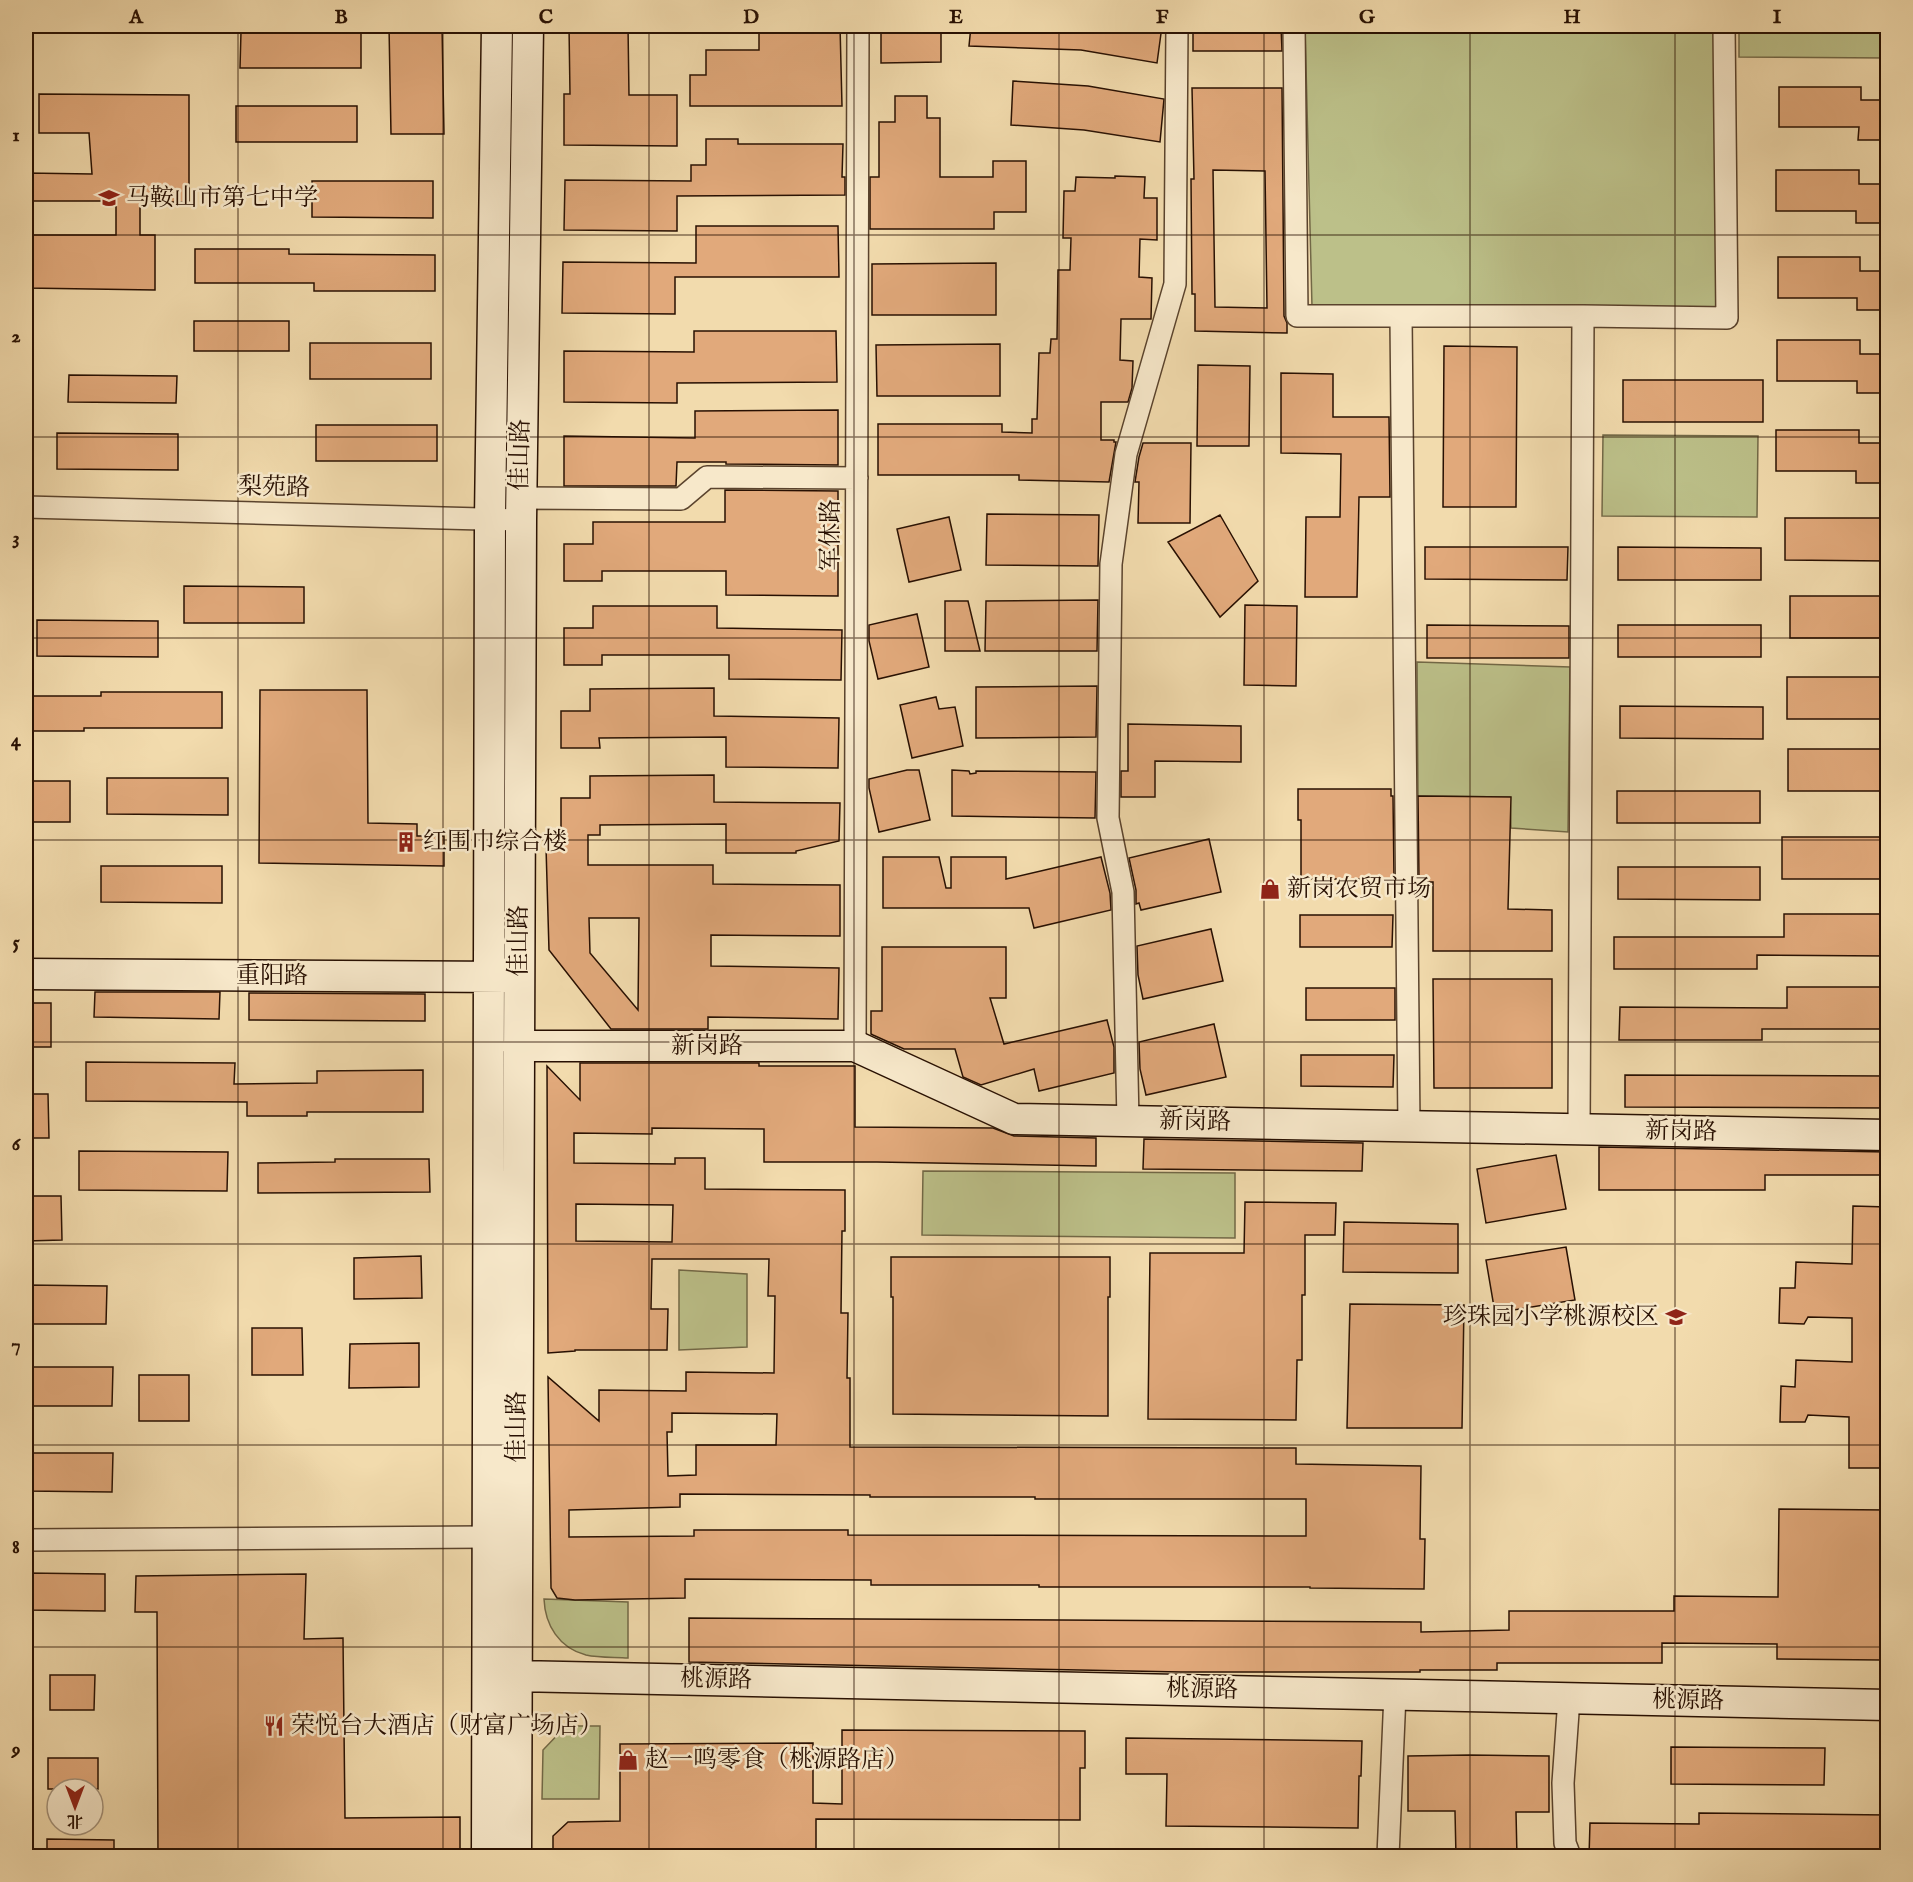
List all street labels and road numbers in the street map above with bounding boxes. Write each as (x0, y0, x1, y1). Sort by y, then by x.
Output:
street label: 佳山路 (505, 419, 537, 491)
street label: 梨苑路 (238, 472, 310, 504)
street label: 军休路 (816, 499, 847, 571)
street label: 佳山路 (504, 905, 535, 977)
street label: 重阳路 (236, 961, 308, 992)
street label: 新岗路 (671, 1031, 743, 1062)
street label: 新岗路 (1159, 1106, 1231, 1138)
street label: 新岗路 (1645, 1116, 1717, 1148)
street label: 佳山路 (502, 1391, 533, 1463)
street label: 桃源路 (680, 1664, 752, 1696)
street label: 桃源路 (1166, 1674, 1238, 1706)
street label: 桃源路 (1652, 1685, 1724, 1717)

